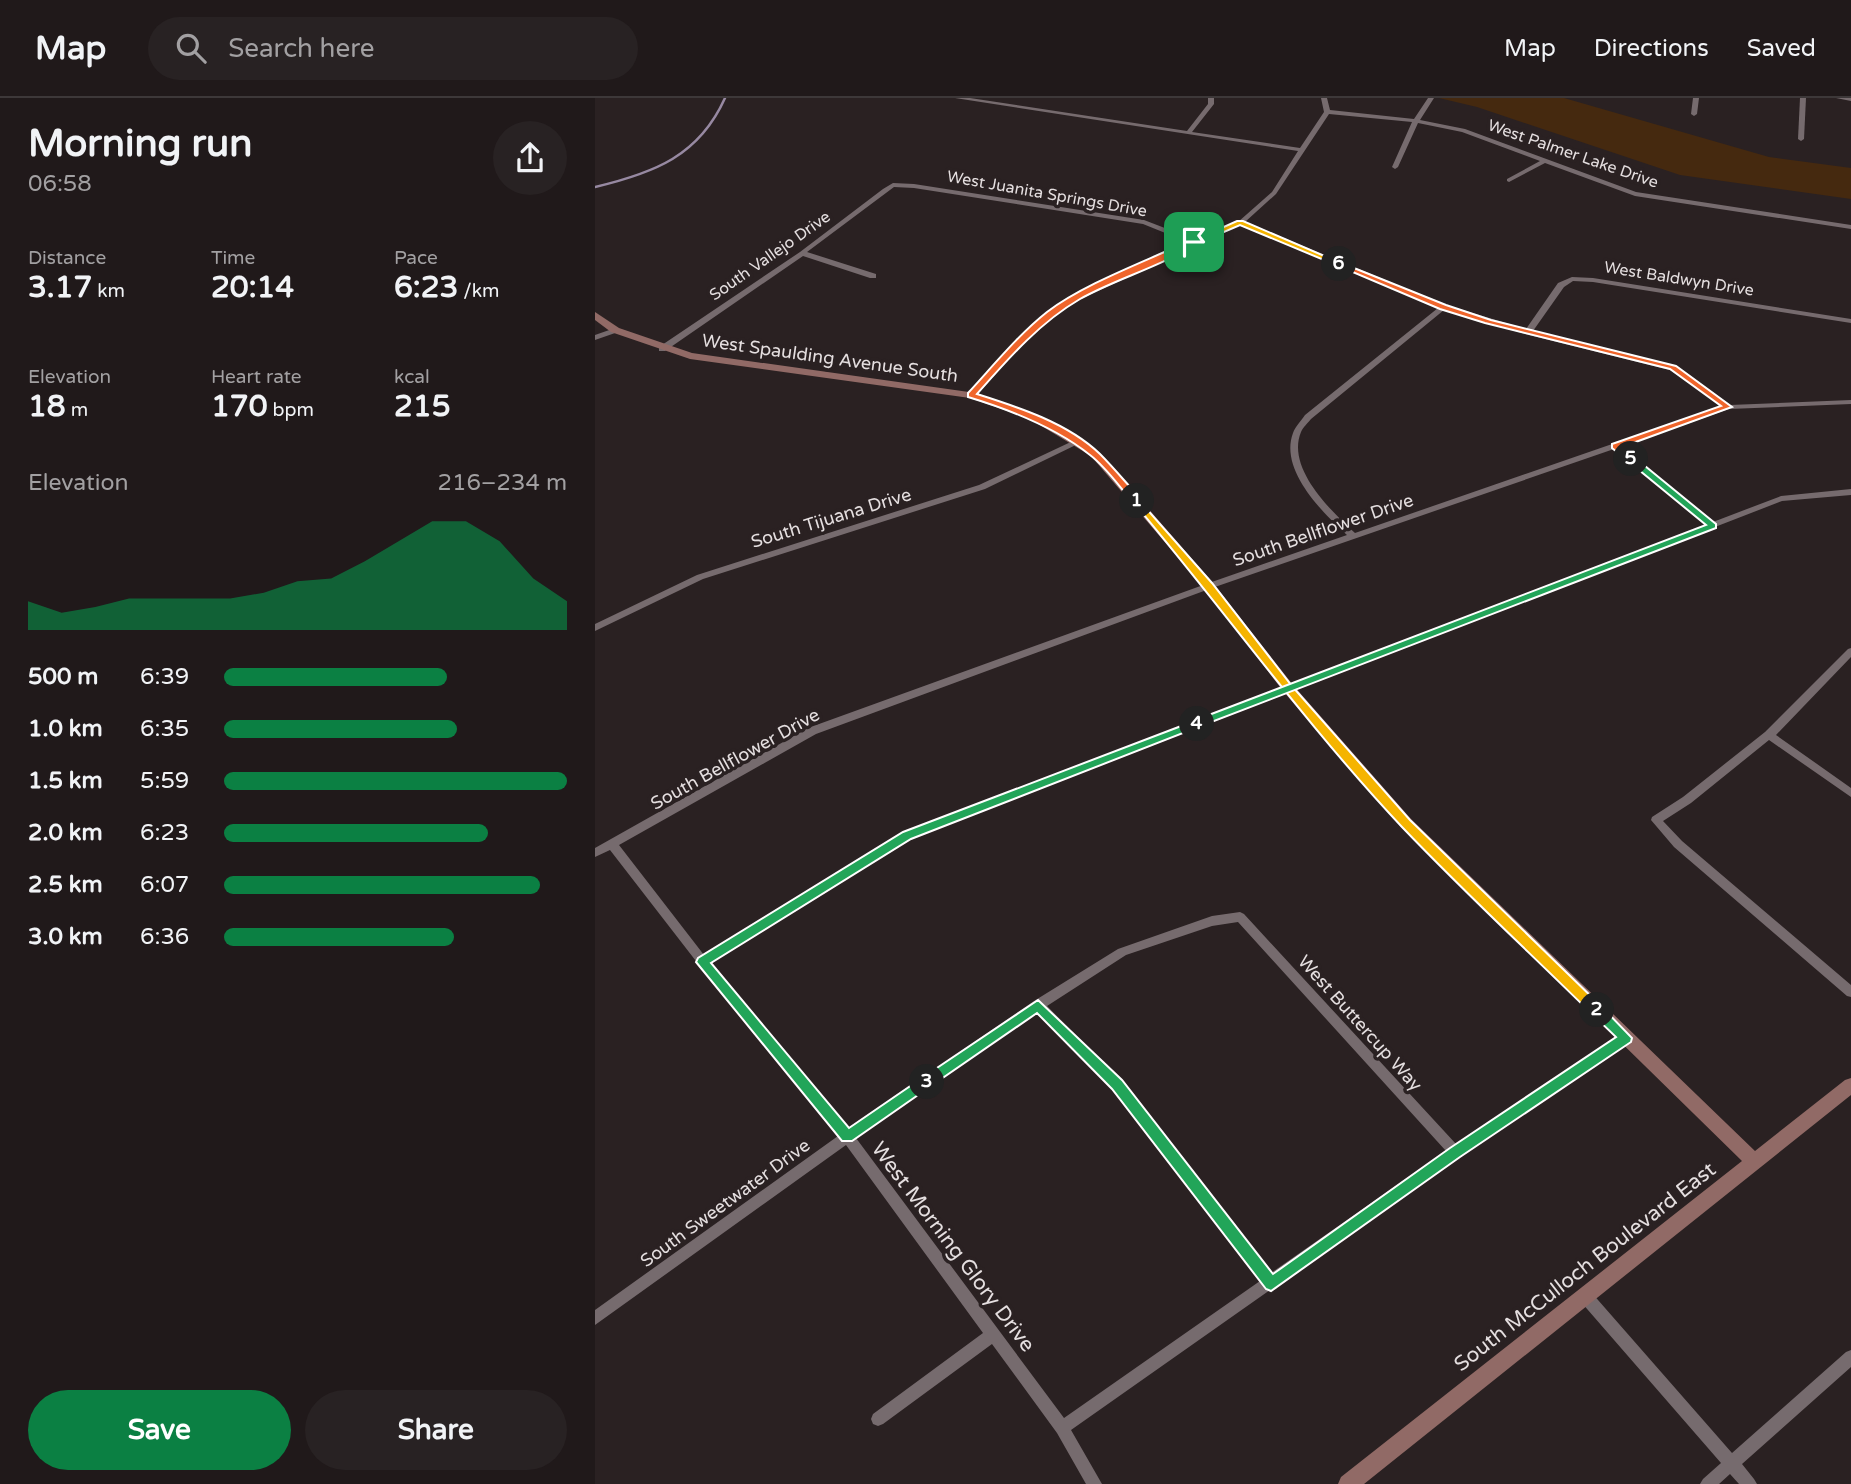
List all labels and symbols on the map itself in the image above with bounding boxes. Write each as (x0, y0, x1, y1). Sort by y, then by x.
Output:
street label: West Palmer Lake Drive (1485, 115, 1661, 193)
street label: West Juanita Springs Drive (945, 167, 1149, 221)
street label: South Vallejo Drive (706, 207, 834, 305)
pin (1164, 212, 1224, 272)
pin: 6 (1321, 246, 1357, 282)
street label: West Baldwyn Drive (1603, 257, 1755, 301)
street label: West Spaulding Avenue South (701, 329, 959, 387)
pin: 5 (1613, 442, 1649, 476)
street label: South Tijuana Drive (748, 483, 914, 553)
pin: 1 (1119, 484, 1155, 518)
street label: South Bellflower Drive (1230, 489, 1416, 571)
street label: South Bellflower Drive (647, 703, 823, 815)
pin: 4 (1179, 706, 1215, 742)
street label: West Buttercup Way (1293, 951, 1427, 1096)
pin: 2 (1579, 992, 1615, 1028)
pin: 3 (909, 1065, 945, 1100)
street label: South Sweetwater Drive (636, 1134, 814, 1272)
street label: West Morning Glory Drive (866, 1137, 1040, 1357)
street label: South McCulloch Boulevard East (1449, 1157, 1721, 1377)

